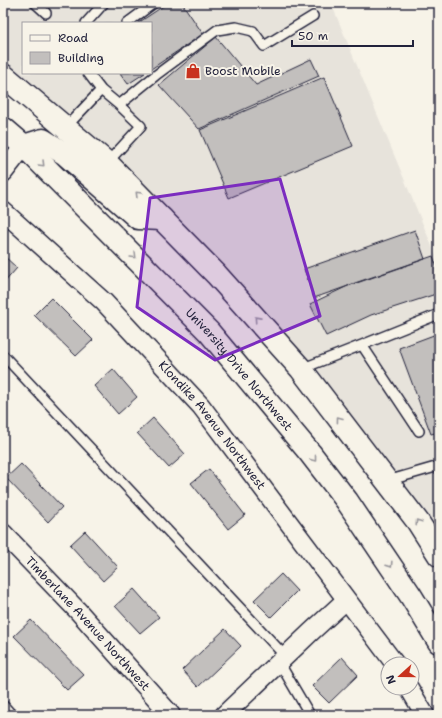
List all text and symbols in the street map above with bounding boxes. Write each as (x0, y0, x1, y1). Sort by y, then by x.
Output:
legend (22, 22, 152, 74)
scale bar (292, 22, 413, 48)
text: 50 m (298, 28, 328, 44)
text: Road (58, 30, 89, 46)
text: Building (58, 50, 104, 66)
shop icon: Boost Mobile (184, 62, 202, 80)
place label: Boost Mobile (205, 63, 281, 79)
one-way arrow (37, 159, 45, 167)
one-way arrow (135, 191, 143, 199)
one-way arrow (129, 251, 137, 259)
street label: University Drive Northwest (182, 305, 296, 434)
one-way arrow (254, 316, 261, 324)
street label: Klondike Avenue Northwest (155, 357, 269, 493)
one-way arrow (337, 416, 344, 423)
one-way arrow (310, 454, 317, 461)
one-way arrow (415, 519, 423, 526)
street label: Timberlane Avenue Northwest (22, 553, 154, 694)
one-way arrow (385, 560, 392, 567)
north arrow (380, 656, 420, 696)
text: N (382, 672, 400, 686)

